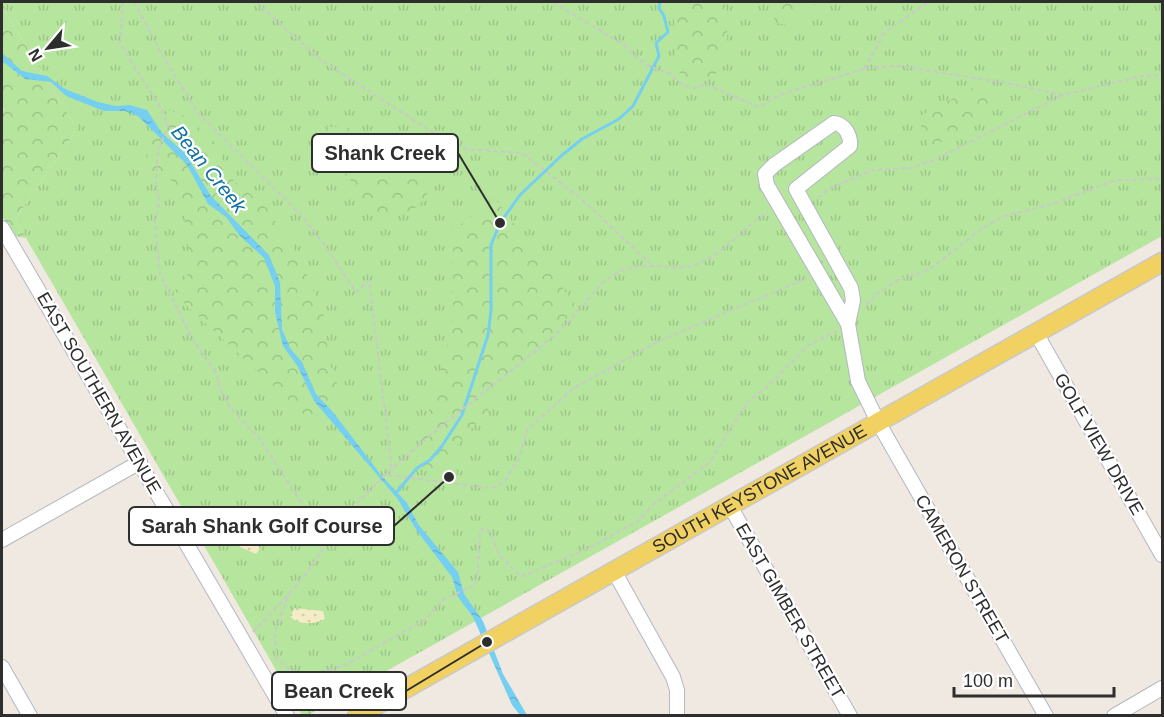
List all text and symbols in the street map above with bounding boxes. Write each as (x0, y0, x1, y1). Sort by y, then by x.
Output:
north arrow (18, 18, 78, 78)
text: N (25, 46, 46, 64)
water label: Bean Creek (167, 121, 251, 218)
callout: Shank Creek (312, 134, 458, 172)
text: Shank Creek (324, 142, 446, 164)
street label: EAST SOUTHERN AVENUE (33, 289, 165, 497)
street label: GOLF VIEW DRIVE (1050, 370, 1148, 518)
street label: SOUTH KEYSTONE AVENUE (649, 421, 870, 557)
street label: CAMERON STREET (911, 491, 1013, 647)
callout: Sarah Shank Golf Course (129, 507, 394, 545)
text: Sarah Shank Golf Course (141, 515, 383, 537)
street label: EAST GIMBER STREET (732, 520, 848, 702)
scale bar (954, 660, 1114, 698)
text: 100 m (963, 671, 1013, 691)
callout: Bean Creek (272, 672, 406, 710)
text: Bean Creek (284, 680, 395, 702)

